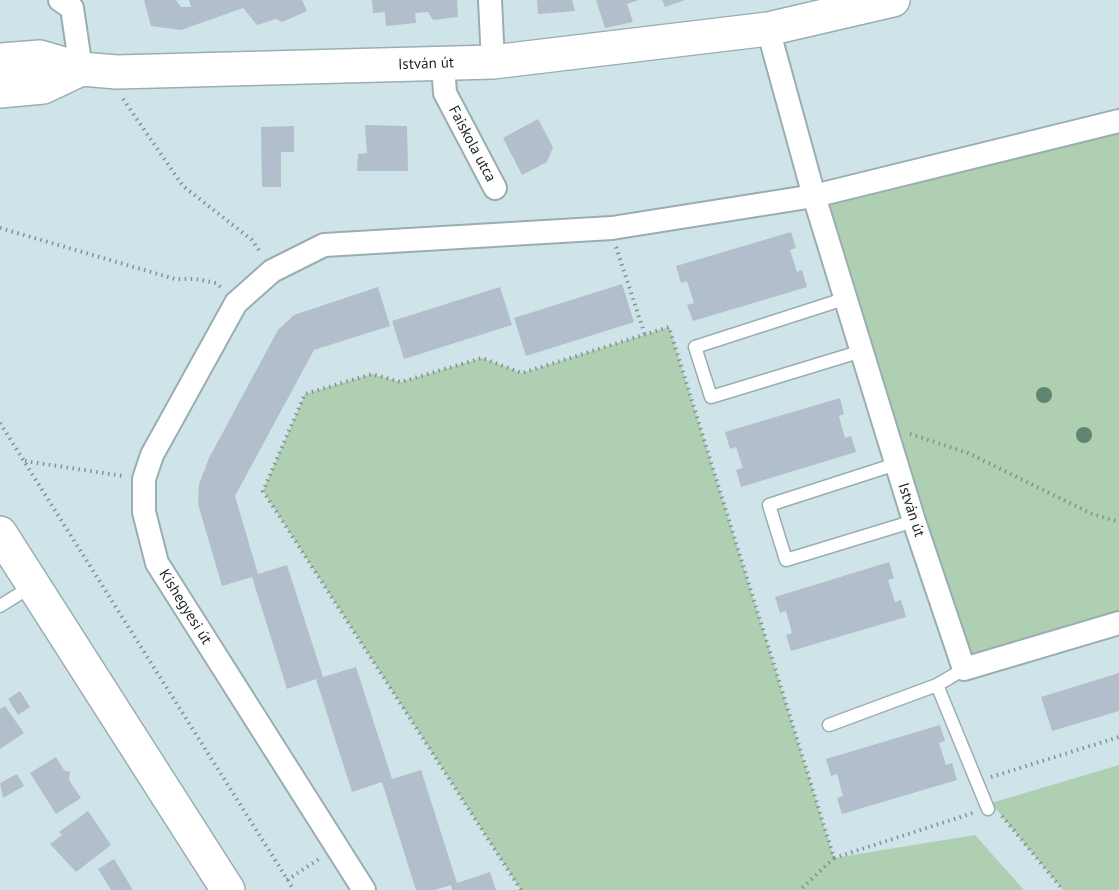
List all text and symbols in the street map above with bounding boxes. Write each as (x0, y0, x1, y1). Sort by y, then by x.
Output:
street label: István út (398, 54, 454, 74)
street label: Faiskola utca (444, 103, 500, 185)
street label: István út (894, 481, 928, 539)
street label: Kishegyesi út (155, 566, 215, 648)

